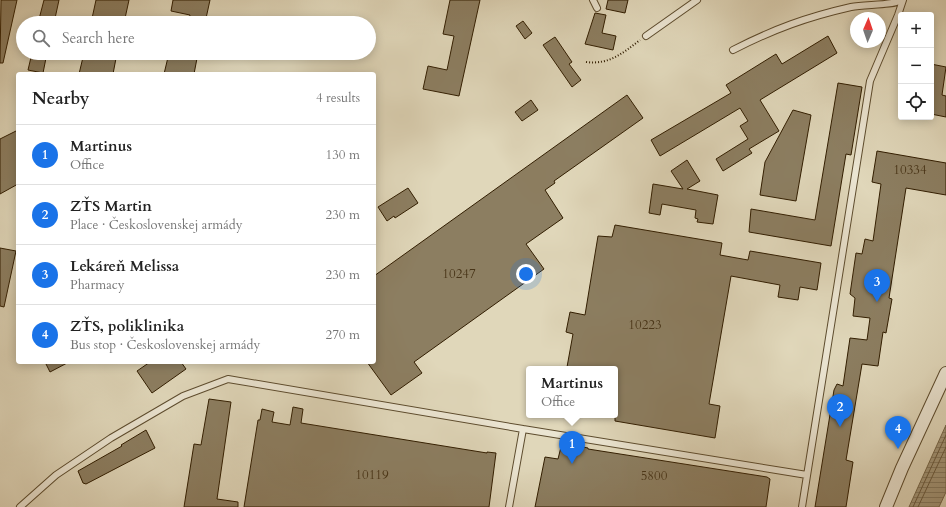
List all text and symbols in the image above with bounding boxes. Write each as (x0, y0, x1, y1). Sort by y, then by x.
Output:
north arrow (850, 12, 886, 48)
map controls (898, 12, 934, 120)
button: + (898, 12, 934, 48)
search box (16, 16, 376, 60)
icon: search (30, 27, 52, 49)
text: Search here (62, 28, 135, 48)
button: − (898, 48, 934, 84)
button: locate (898, 84, 934, 120)
text: Nearby (32, 87, 89, 110)
text: 4 results (316, 89, 360, 107)
text: Martinus (70, 136, 132, 156)
text: 1 (42, 146, 48, 164)
text: 130 m (326, 146, 360, 164)
text: Office (70, 156, 104, 174)
house number: 10334 (893, 161, 927, 179)
text: ZŤS Martin (70, 196, 152, 216)
text: 2 (42, 206, 48, 224)
text: 230 m (326, 206, 360, 224)
text: Place · Československej armády (70, 216, 243, 234)
text: Lekáreň Melissa (70, 256, 179, 276)
your location (516, 264, 536, 284)
house number: 10247 (442, 265, 476, 283)
text: 3 (42, 266, 48, 284)
text: 230 m (326, 266, 360, 284)
pin: 3 (864, 269, 890, 302)
text: Pharmacy (70, 276, 125, 294)
text: ZŤS, poliklinika (70, 316, 184, 336)
house number: 10223 (628, 316, 662, 334)
text: 4 (42, 326, 48, 344)
text: 270 m (326, 326, 360, 344)
text: Bus stop · Československej armády (70, 336, 260, 354)
popup (526, 366, 618, 418)
text: Martinus (541, 373, 603, 393)
text: Office (541, 393, 575, 411)
pin: 2 (827, 394, 853, 427)
pin: 4 (885, 416, 911, 449)
pin: 1 (559, 431, 585, 464)
house number: 10119 (355, 466, 389, 484)
house number: 5800 (641, 467, 668, 485)

